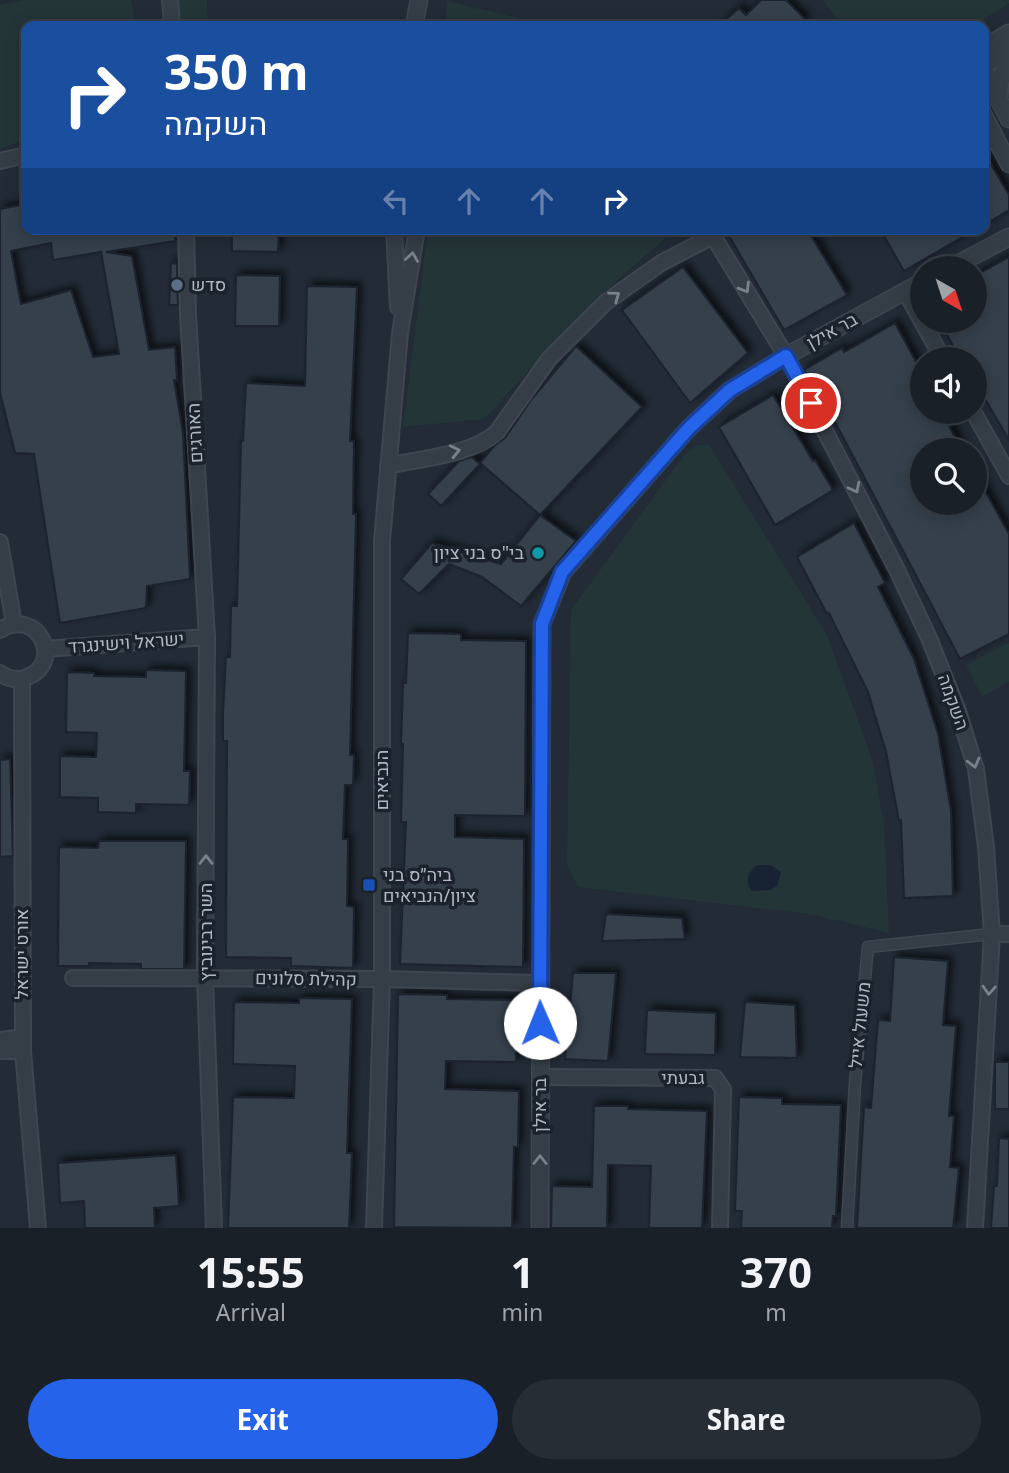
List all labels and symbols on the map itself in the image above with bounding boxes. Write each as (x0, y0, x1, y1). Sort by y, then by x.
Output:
one-way arrow (404, 251, 419, 263)
north arrow (910, 256, 987, 332)
place label: סדש (191, 272, 226, 296)
marker: סדש (169, 277, 185, 293)
one-way arrow (737, 281, 750, 294)
one-way arrow (607, 292, 619, 304)
street label: בר אילן (802, 306, 862, 354)
pin (781, 373, 841, 433)
street label: האורגים (180, 402, 208, 464)
one-way arrow (449, 445, 461, 459)
one-way arrow (846, 481, 860, 493)
place label: בי"ס בני ציון (434, 540, 525, 564)
marker: בי"ס בני ציון (530, 545, 546, 561)
street label: ישראל וישינגרד (67, 626, 185, 658)
street label: השקמה (933, 670, 975, 733)
street label: הנביאים (369, 750, 393, 810)
one-way arrow (966, 757, 980, 769)
one-way arrow (198, 855, 214, 865)
place label: ביה״ס בני ציון/הנביאים (383, 862, 476, 907)
marker: ביה״ס בני ציון/הנביאים (361, 877, 377, 893)
street label: השר רבינוביץ (193, 883, 217, 981)
street label: אורט ישראל (9, 909, 33, 999)
street label: קהילת סלונים (255, 965, 357, 991)
street label: משעול אייל (843, 980, 875, 1069)
one-way arrow (981, 984, 996, 995)
position arrow (503, 986, 577, 1060)
street label: גבעתי (661, 1065, 705, 1089)
street label: בר אילן (527, 1077, 551, 1132)
one-way arrow (532, 1154, 548, 1165)

